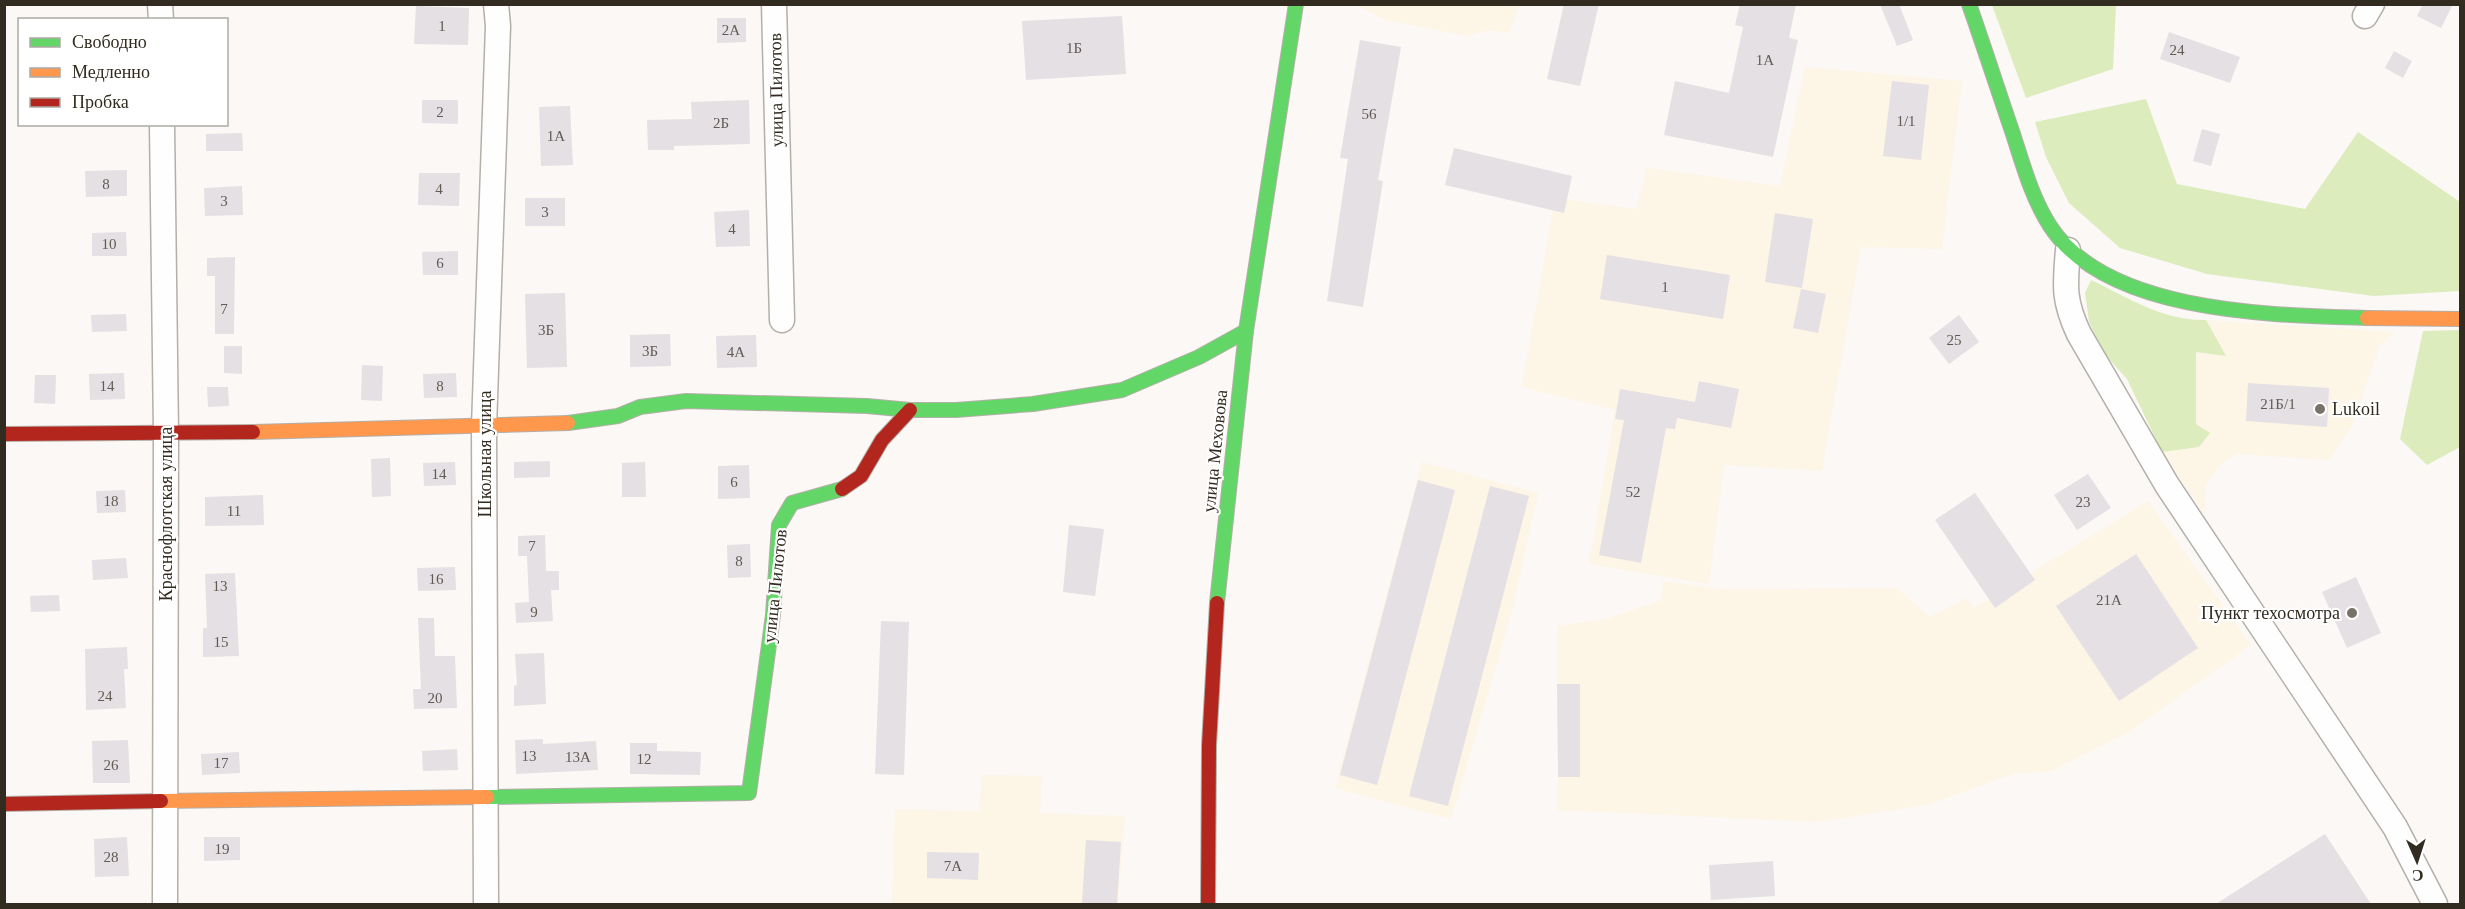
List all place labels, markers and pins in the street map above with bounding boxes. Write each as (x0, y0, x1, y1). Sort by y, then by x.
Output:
place label: Lukoil (2332, 399, 2380, 419)
marker: Lukoil (2313, 402, 2327, 416)
place label: Пункт техосмотра (2201, 603, 2340, 623)
marker: Пункт техосмотра (2345, 606, 2359, 620)

